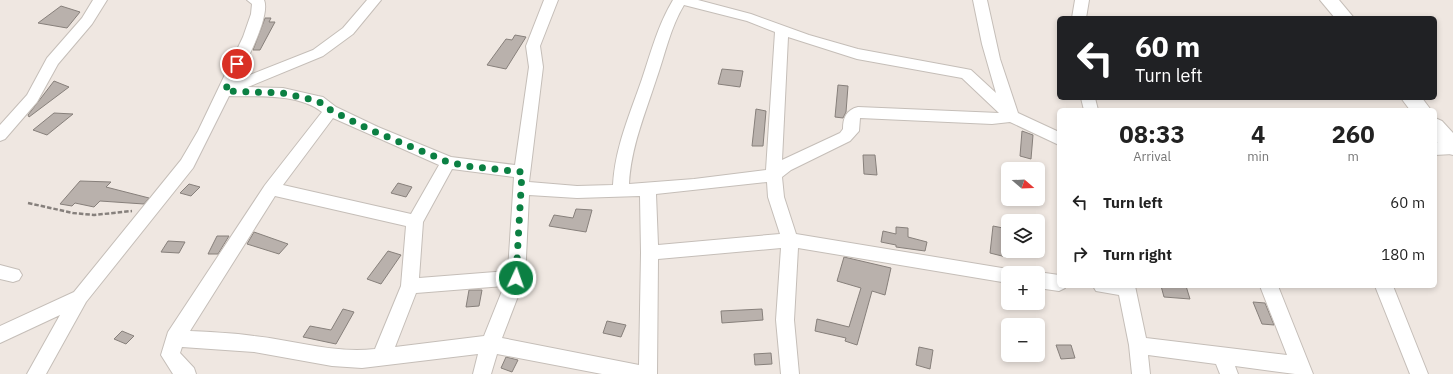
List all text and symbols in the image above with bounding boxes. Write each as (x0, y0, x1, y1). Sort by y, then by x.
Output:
text: 60 m (1135, 28, 1200, 65)
icon: left (1069, 32, 1121, 84)
pin (220, 47, 254, 81)
icon: arrive (226, 53, 248, 75)
text: Turn left (1135, 64, 1203, 87)
text: 08:33 (1119, 118, 1185, 150)
text: 4 (1251, 118, 1265, 150)
text: 260 (1331, 118, 1375, 150)
text: Arrival (1133, 148, 1171, 165)
text: min (1247, 148, 1269, 165)
text: m (1347, 148, 1359, 165)
north arrow (1001, 162, 1045, 206)
map controls (1001, 162, 1045, 362)
icon: left (1069, 191, 1091, 213)
text: Turn left (1103, 193, 1163, 212)
text: 60 m (1390, 193, 1425, 212)
button: layers (1001, 214, 1045, 258)
icon: right (1069, 243, 1091, 265)
text: Turn right (1103, 245, 1172, 264)
text: 180 m (1381, 245, 1425, 264)
position arrow (495, 257, 537, 299)
button: + (1001, 266, 1045, 310)
button: − (1001, 318, 1045, 362)

